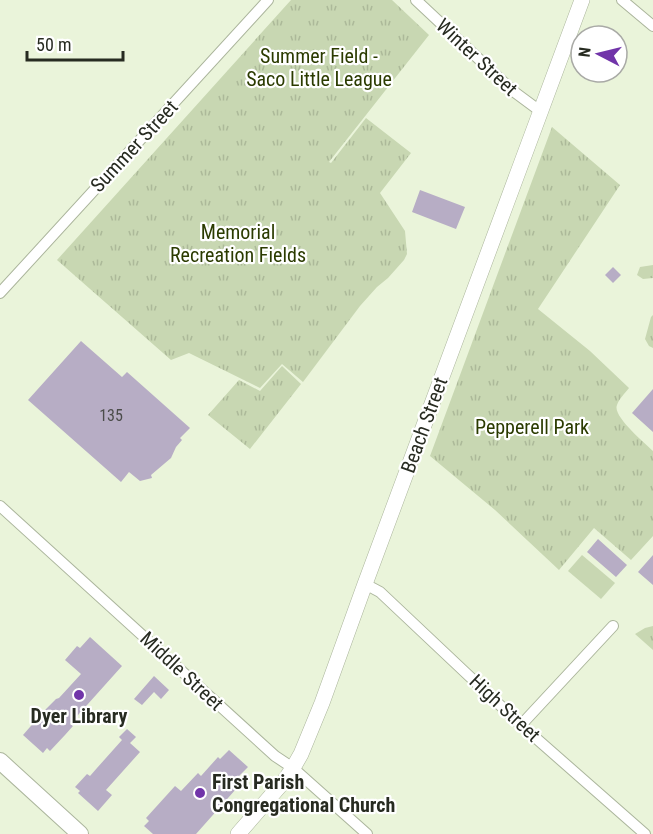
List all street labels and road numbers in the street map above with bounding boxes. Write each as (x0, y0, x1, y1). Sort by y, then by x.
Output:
street label: Winter Street (431, 13, 523, 101)
street label: Summer Street (85, 95, 183, 197)
street label: Beach Street (396, 374, 452, 476)
street label: Middle Street (135, 626, 229, 716)
street label: High Street (465, 669, 545, 747)

